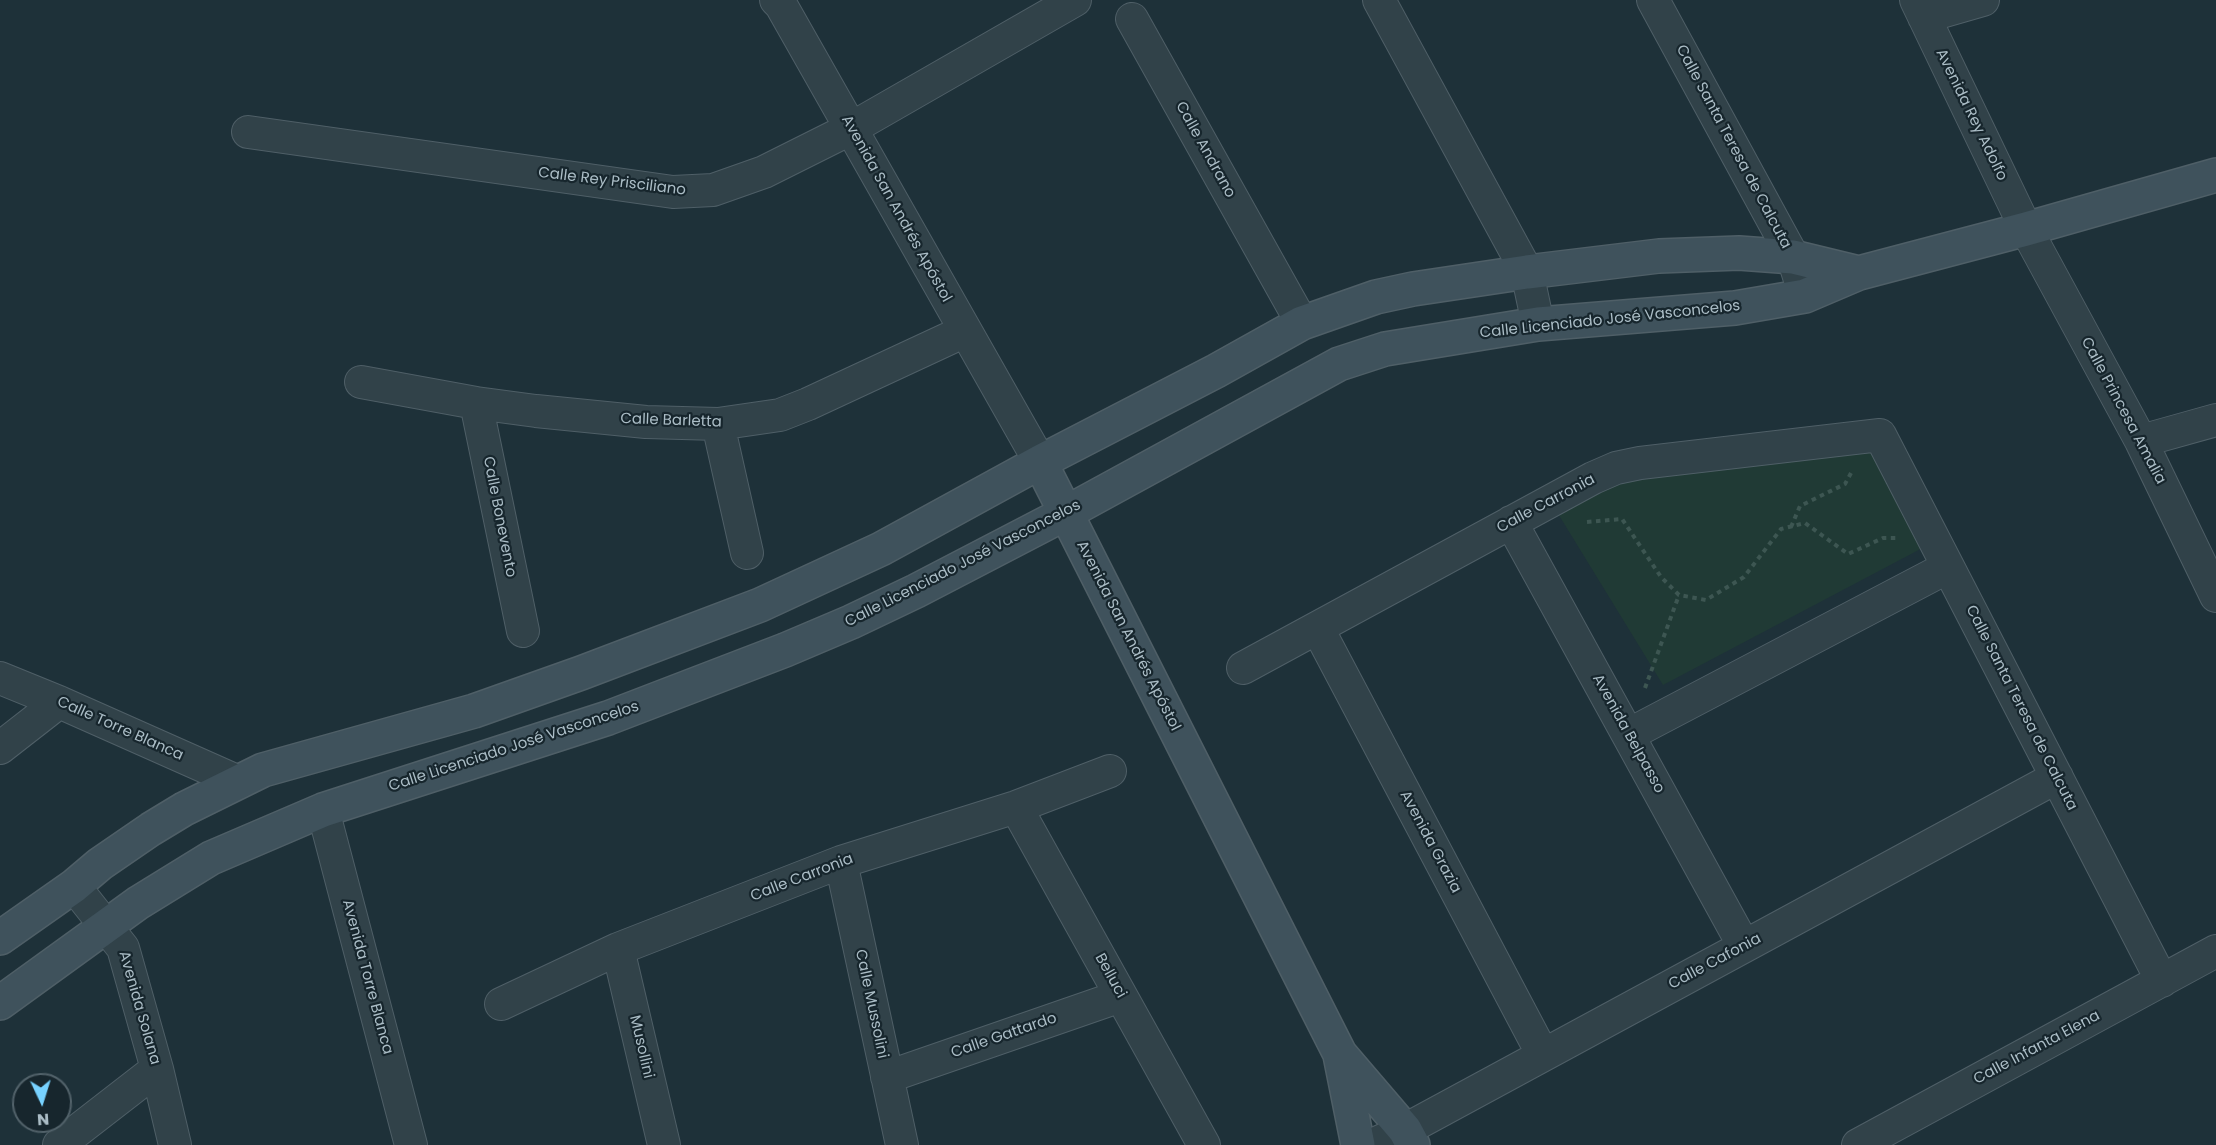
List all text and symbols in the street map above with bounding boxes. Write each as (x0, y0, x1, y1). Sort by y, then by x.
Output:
street label: Calle Santa Teresa de Calcuta (1672, 42, 1794, 252)
street label: Avenida Rey Adolfo (1931, 46, 2011, 184)
street label: Calle Andrano (1171, 99, 1239, 201)
street label: Avenida San Andrés Apóstol (837, 112, 955, 306)
street label: Calle Rey Prisciliano (537, 164, 687, 200)
street label: Calle Licenciado José Vasconcelos (1479, 297, 1741, 343)
street label: Calle Princesa Amalia (2077, 335, 2169, 487)
street label: Calle Barletta (620, 410, 722, 432)
street label: Calle Bonevento (478, 455, 520, 579)
street label: Calle Carronia (1494, 471, 1598, 537)
street label: Calle Licenciado José Vasconcelos (842, 497, 1084, 631)
street label: Avenida San Andrés Apóstol (1072, 538, 1184, 734)
street label: Calle Santa Teresa de Calcuta (1961, 602, 2081, 814)
street label: Avenida Belpasso (1588, 671, 1668, 797)
street label: Calle Torre Blanca (54, 693, 186, 765)
street label: Calle Licenciado José Vasconcelos (387, 698, 641, 796)
street label: Avenida Grazia (1395, 788, 1465, 896)
street label: Calle Carronia (748, 850, 856, 906)
street label: Avenida Torre Blanca (338, 898, 396, 1056)
street label: Calle Cafonia (1666, 930, 1764, 994)
street label: Calle Mussolini (851, 948, 891, 1060)
street label: Avenida Solana (114, 949, 164, 1067)
street label: Belluci (1090, 951, 1130, 1001)
street label: Calle Infanta Elena (1971, 1007, 2103, 1089)
street label: Calle Gattardo (949, 1009, 1059, 1063)
street label: Musollini (625, 1014, 657, 1080)
north arrow (12, 1073, 72, 1133)
text: N (36, 1108, 50, 1131)

